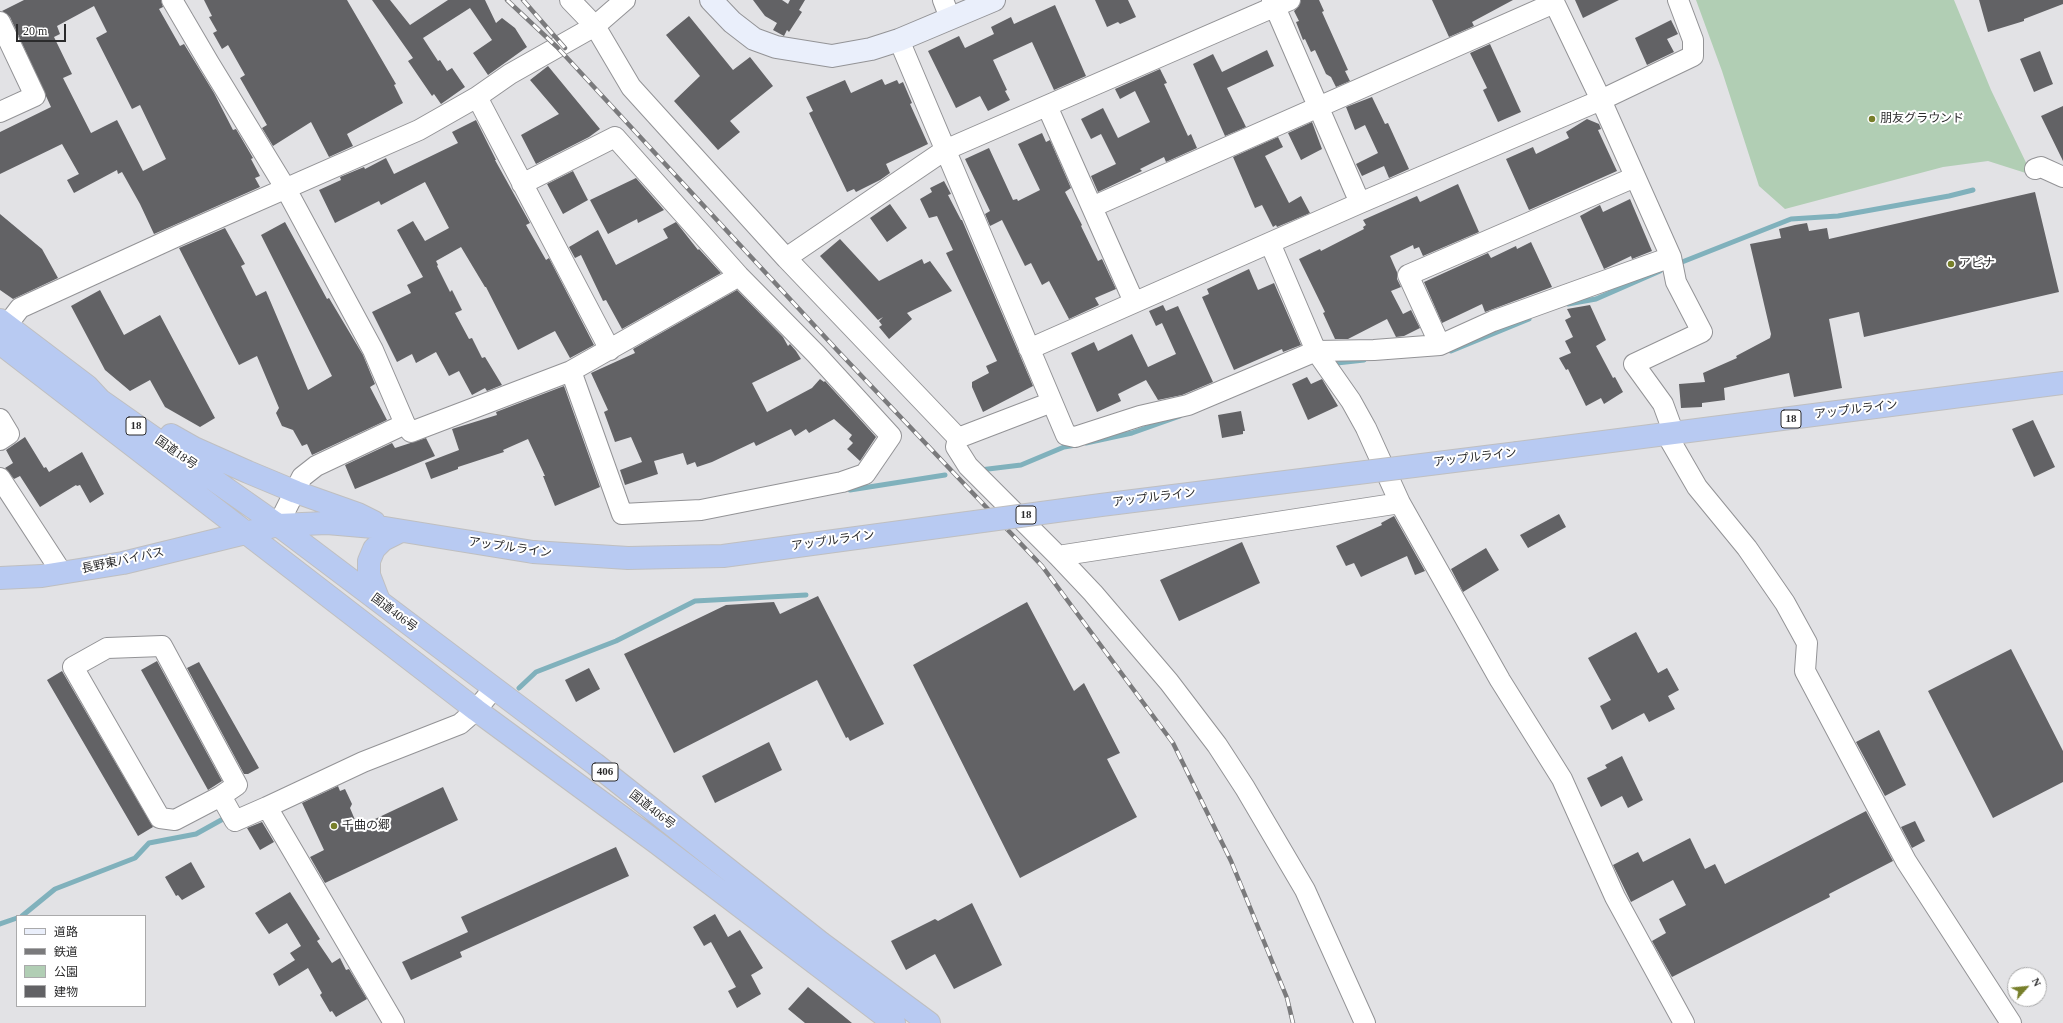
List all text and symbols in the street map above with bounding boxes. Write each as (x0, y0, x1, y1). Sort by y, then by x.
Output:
scale bar (18, 16, 68, 42)
text: 20 m (23, 24, 47, 38)
place label: 朋友グラウンド (1880, 112, 1964, 126)
marker: 朋友グラウンド (1867, 114, 1877, 124)
place label: アピナ (1959, 257, 1995, 271)
marker: アピナ (1946, 259, 1956, 269)
street label: アップルライン (1813, 398, 1899, 422)
road number: 18 (1781, 410, 1801, 428)
road number: 18 (126, 417, 146, 435)
street label: 国道18号 (152, 433, 200, 473)
street label: アップルライン (1432, 446, 1518, 470)
street label: アップルライン (1111, 486, 1197, 510)
road number: 18 (1016, 506, 1036, 524)
street label: アップルライン (790, 528, 876, 554)
street label: アップルライン (467, 535, 553, 561)
street label: 長野東バイパス (80, 545, 166, 577)
street label: 国道406号 (368, 591, 420, 635)
road number: 406 (592, 763, 618, 781)
street label: 国道406号 (626, 788, 678, 832)
place label: 千曲の郷 (342, 819, 390, 833)
marker: 千曲の郷 (329, 821, 339, 831)
legend (16, 915, 146, 1007)
text: 道路 (54, 925, 78, 939)
text: 鉄道 (54, 945, 78, 959)
text: 公園 (54, 965, 78, 979)
north arrow (2007, 967, 2047, 1007)
text: N (2030, 976, 2044, 988)
text: 建物 (54, 985, 78, 999)

